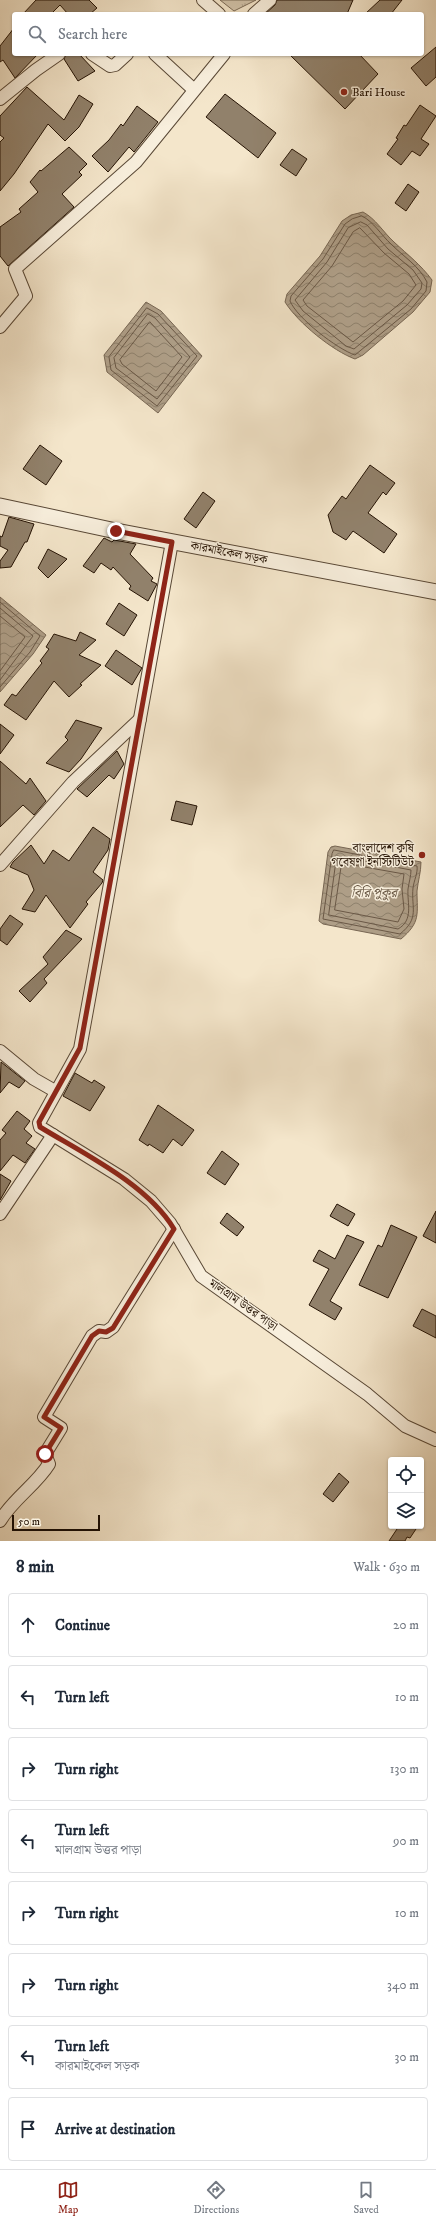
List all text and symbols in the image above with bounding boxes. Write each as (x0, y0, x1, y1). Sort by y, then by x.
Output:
search box (12, 12, 424, 56)
icon: search (26, 23, 48, 45)
text: Search here (58, 25, 127, 44)
place label: Bari House (352, 85, 405, 100)
marker: Bari House (339, 87, 349, 97)
route end (107, 522, 125, 540)
street label: কারমাইকেল সড়ক (188, 537, 269, 568)
place label: বাংলাদেশ কৃষি গবেষণা ইনস্টিটিউট (331, 840, 415, 870)
marker: বাংলাদেশ কৃষি গবেষণা ইনস্টিটিউট (417, 850, 427, 860)
water label: বিরি পুকুর (351, 885, 399, 901)
street label: মালগ্রাম উত্তর পাড়া (205, 1274, 281, 1334)
route start (36, 1445, 54, 1463)
map controls (388, 1457, 424, 1529)
button: locate (388, 1457, 424, 1493)
button: layers (388, 1493, 424, 1529)
scale bar (12, 1513, 100, 1532)
text: 50 m (18, 1515, 40, 1529)
text: 8 min (16, 1556, 54, 1578)
text: Walk · 630 m (353, 1559, 420, 1575)
icon: ahead (17, 1614, 39, 1636)
text: Continue (55, 1616, 110, 1635)
text: 20 m (393, 1617, 419, 1633)
icon: left (17, 1686, 39, 1708)
text: Turn left (55, 1688, 109, 1707)
text: 10 m (395, 1689, 419, 1705)
icon: right (17, 1758, 39, 1780)
text: Turn right (55, 1760, 118, 1779)
text: 130 m (390, 1761, 419, 1777)
text: Turn left (55, 1821, 109, 1840)
icon: left (17, 1830, 39, 1852)
text: 90 m (393, 1833, 419, 1849)
text: মালগ্রাম উত্তর পাড়া (55, 1842, 142, 1858)
icon: right (17, 1902, 39, 1924)
text: Turn right (55, 1904, 118, 1923)
text: 10 m (395, 1905, 419, 1921)
icon: right (17, 1974, 39, 1996)
text: Turn right (55, 1976, 118, 1995)
text: 340 m (387, 1977, 419, 1993)
text: Turn left (55, 2037, 109, 2056)
icon: left (17, 2046, 39, 2068)
text: 30 m (395, 2049, 419, 2065)
text: কারমাইকেল সড়ক (55, 2058, 139, 2074)
icon: arrive (17, 2118, 39, 2140)
text: Arrive at destination (55, 2120, 175, 2139)
tab: Map (57, 2179, 79, 2217)
tab: Directions (194, 2179, 239, 2217)
tab: Saved (354, 2179, 379, 2217)

